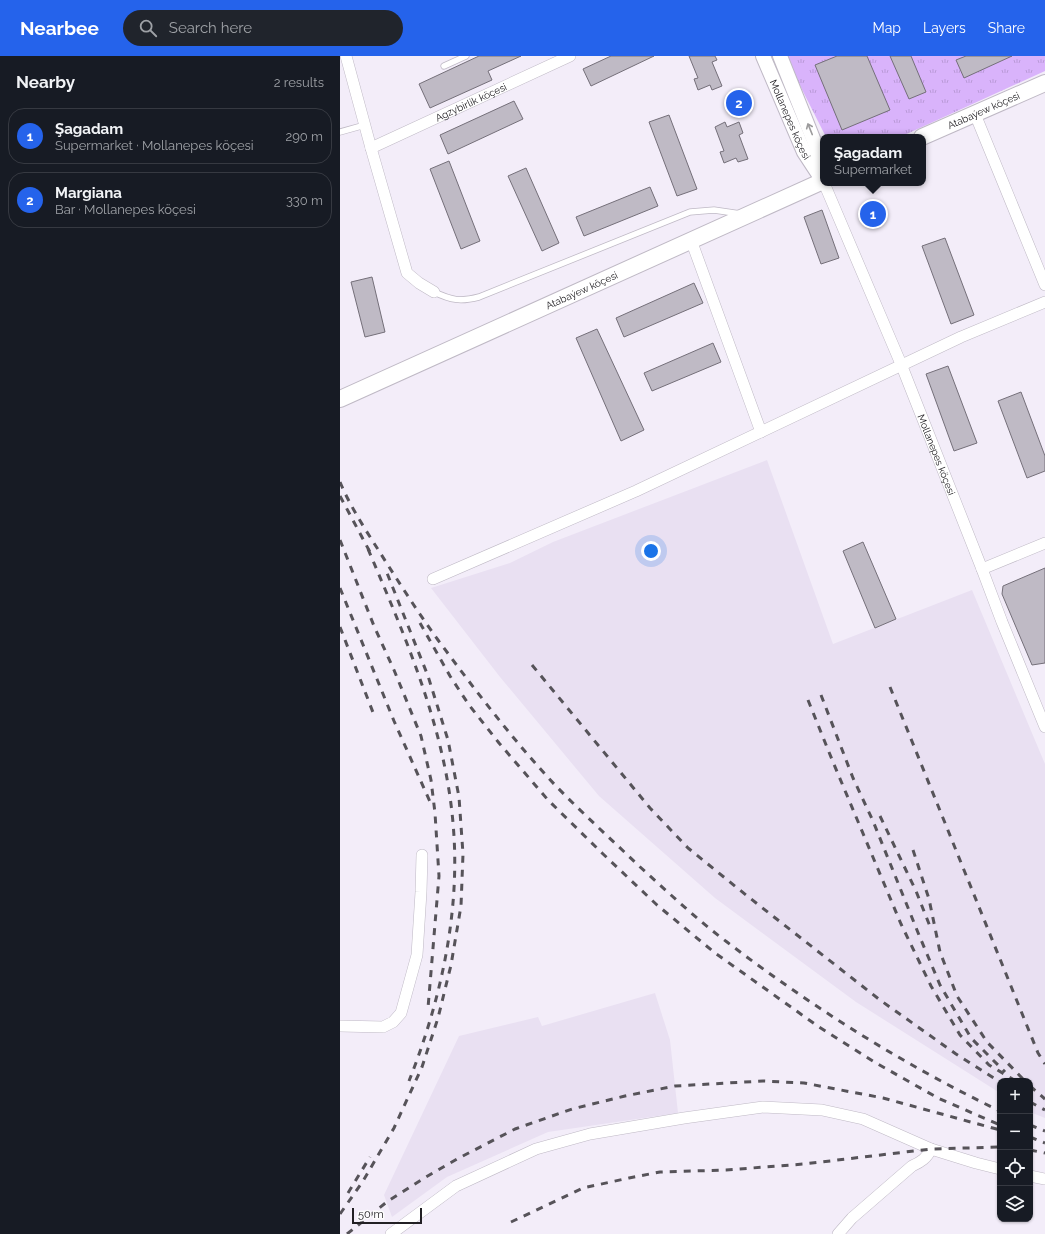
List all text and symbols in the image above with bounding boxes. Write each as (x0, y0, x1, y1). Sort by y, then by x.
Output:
search box (123, 10, 403, 46)
text: Nearbee (20, 17, 99, 39)
icon: search (137, 17, 159, 39)
text: Search here (169, 19, 252, 37)
text: Map (873, 20, 901, 36)
text: Layers (923, 20, 966, 36)
text: Share (988, 20, 1025, 36)
text: Nearby (16, 72, 75, 92)
text: 2 results (274, 75, 324, 90)
street label: Mollanepes köçesi (768, 78, 813, 161)
street label: Agzybirlik köçesi (434, 81, 508, 123)
pin: 2 (726, 88, 752, 118)
street label: Atabaýew köçesi (946, 89, 1021, 131)
text: Şagadam (55, 120, 123, 138)
one-way arrow (805, 124, 813, 136)
text: 1 (27, 129, 33, 144)
text: 290 m (285, 129, 323, 144)
popup (820, 134, 926, 186)
text: Supermarket · Mollanepes köçesi (55, 138, 254, 153)
text: Şagadam (834, 144, 902, 162)
text: Supermarket (834, 162, 912, 177)
text: Margiana (55, 184, 122, 202)
text: 2 (26, 193, 34, 208)
text: 330 m (286, 193, 323, 208)
pin: 1 (860, 199, 886, 229)
text: Bar · Mollanepes köçesi (55, 202, 196, 217)
street label: Atabaýew köçesi (544, 269, 619, 311)
street label: Mollanepes köçesi (916, 412, 958, 497)
your location (641, 541, 661, 561)
map controls (997, 1078, 1033, 1222)
button: + (997, 1078, 1033, 1114)
button: − (997, 1114, 1033, 1150)
button: locate (997, 1150, 1033, 1186)
button: layers (997, 1186, 1033, 1222)
scale bar (352, 1206, 422, 1225)
text: 50 m (358, 1208, 384, 1221)

